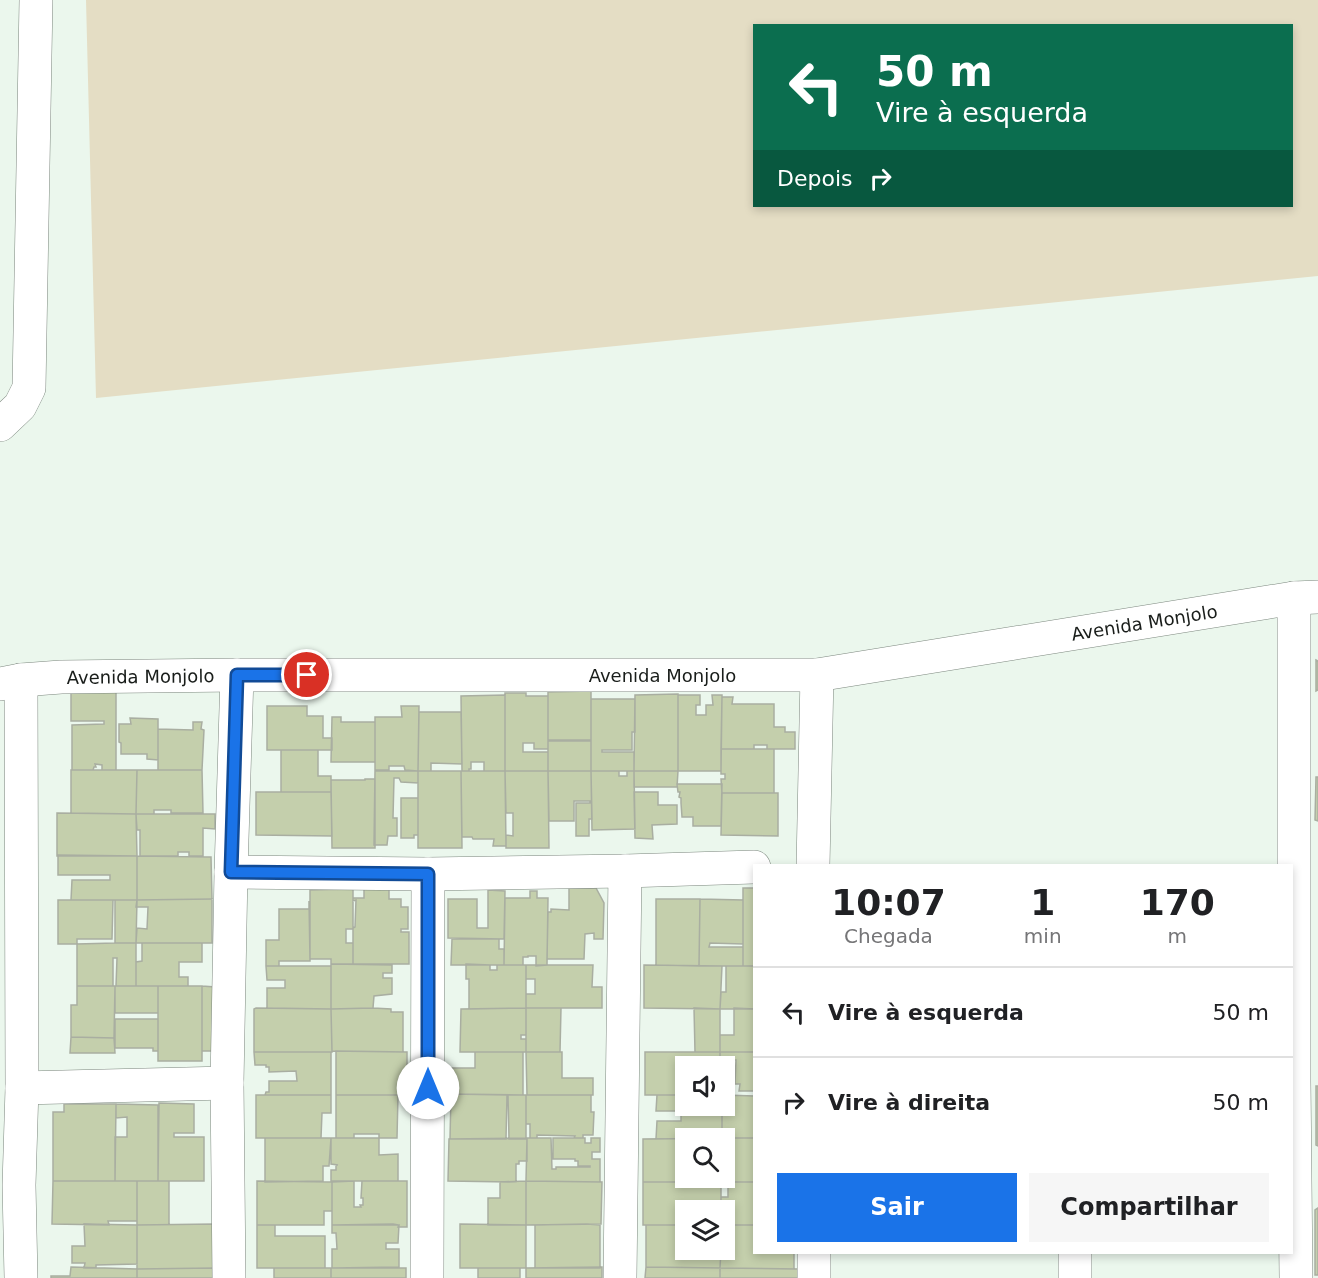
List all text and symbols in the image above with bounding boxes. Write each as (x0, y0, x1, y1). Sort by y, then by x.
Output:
text: 50 m (876, 47, 993, 96)
icon: left (777, 48, 855, 126)
text: Vire à esquerda (876, 97, 1088, 128)
icon: right (864, 162, 897, 195)
text: Depois (777, 166, 852, 191)
street label: Avenida Monjolo (1070, 600, 1219, 644)
pin (281, 649, 332, 700)
icon: arrive (290, 658, 323, 691)
street label: Avenida Monjolo (67, 665, 214, 687)
street label: Avenida Monjolo (589, 665, 736, 686)
text: 10:07 (831, 882, 946, 923)
text: 1 (1030, 882, 1055, 923)
text: 170 (1140, 882, 1215, 923)
text: Chegada (844, 924, 933, 948)
text: min (1024, 924, 1062, 948)
text: m (1168, 924, 1187, 948)
icon: left (777, 996, 810, 1029)
text: Vire à esquerda (828, 1000, 1024, 1025)
text: 50 m (1213, 1000, 1269, 1025)
position arrow (396, 1056, 460, 1120)
map controls (675, 1056, 735, 1260)
button: sound (675, 1056, 735, 1116)
icon: right (777, 1086, 810, 1119)
text: Vire à direita (828, 1090, 990, 1115)
text: 50 m (1213, 1090, 1269, 1115)
button: search (675, 1128, 735, 1188)
button: Sair (777, 1173, 1017, 1242)
button: Compartilhar (1029, 1173, 1269, 1242)
button: layers (675, 1200, 735, 1260)

